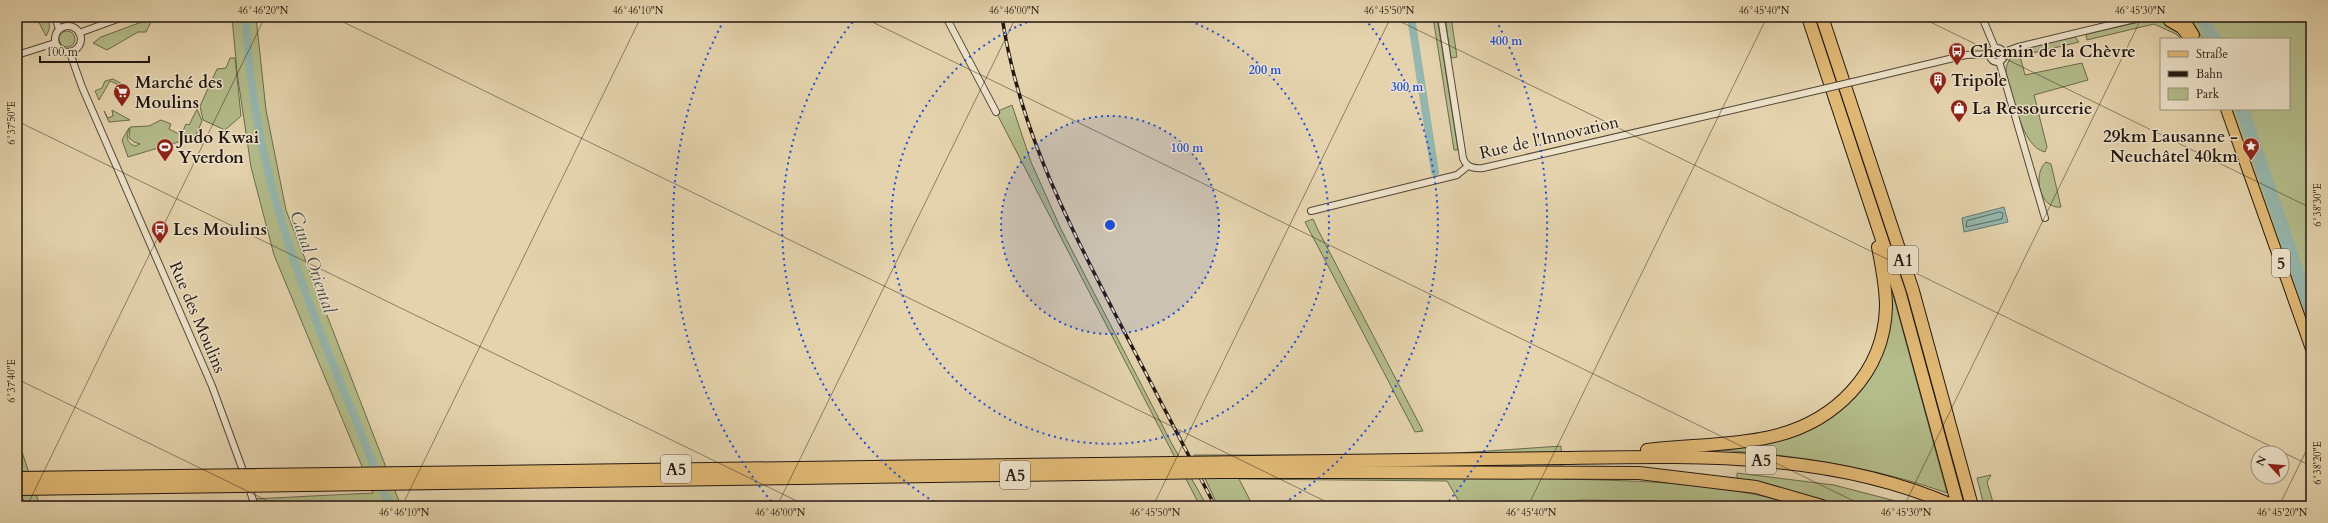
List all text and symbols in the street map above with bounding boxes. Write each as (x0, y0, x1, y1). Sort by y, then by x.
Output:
text: 46°46'20"N (238, 4, 289, 18)
text: 46°46'10"N (613, 4, 664, 18)
text: 46°46'00"N (989, 4, 1040, 18)
text: 46°45'50"N (1364, 4, 1415, 18)
text: 46°45'40"N (1739, 4, 1790, 18)
text: 46°45'30"N (2115, 4, 2166, 18)
text: 400 m (1490, 33, 1523, 49)
scale bar (40, 38, 149, 64)
legend (2160, 38, 2290, 110)
place label: Chemin de la Chèvre (1970, 40, 2136, 63)
bus stop icon: Chemin de la Chèvre (1947, 41, 1967, 66)
text: 100 m (46, 44, 79, 60)
text: Straße (2196, 46, 2228, 62)
text: 200 m (1249, 62, 1282, 78)
text: Bahn (2196, 66, 2223, 82)
place label: Tripōle (1951, 69, 2007, 92)
building icon: Tripōle (1928, 70, 1948, 95)
place label: Marché des Moulins (135, 71, 223, 114)
text: 300 m (1391, 79, 1424, 95)
supermarket icon: Marché des Moulins (112, 82, 132, 107)
text: Park (2196, 86, 2220, 102)
place label: La Ressourcerie (1972, 97, 2092, 120)
shop icon: La Ressourcerie (1949, 98, 1969, 123)
text: 6°37'50"E (5, 101, 19, 145)
street label: Rue de l'Innovation (1477, 110, 1621, 165)
place label: 29km Lausanne - Neuchâtel 40km (2103, 125, 2238, 168)
place label: Judo Kwai Yverdon (175, 126, 259, 169)
place icon: 29km Lausanne - Neuchâtel 40km (2241, 136, 2261, 161)
sports icon: Judo Kwai Yverdon (155, 137, 175, 162)
text: 100 m (1171, 140, 1204, 156)
text: 6°38'30"E (2311, 183, 2325, 227)
water label: Canal Oriental (283, 208, 342, 318)
place label: Les Moulins (173, 218, 267, 241)
centre of rings (1103, 218, 1117, 232)
bus stop icon: Les Moulins (150, 219, 170, 244)
road number: A1 (1888, 246, 1918, 274)
road number: 5 (2272, 249, 2290, 277)
street label: Rue des Moulins (164, 258, 232, 377)
text: 6°37'40"E (5, 359, 19, 403)
text: 6°38'20"E (2311, 441, 2325, 485)
north arrow (2250, 445, 2290, 485)
road number: A5 (1746, 446, 1776, 474)
text: N (2253, 453, 2270, 468)
road number: A5 (661, 455, 691, 483)
road number: A5 (1000, 461, 1030, 489)
text: 46°46'10"N (379, 506, 430, 520)
text: 46°46'00"N (755, 506, 806, 520)
text: 46°45'50"N (1130, 506, 1181, 520)
text: 46°45'40"N (1506, 506, 1557, 520)
text: 46°45'30"N (1881, 506, 1932, 520)
text: 46°45'20"N (2257, 506, 2308, 520)

